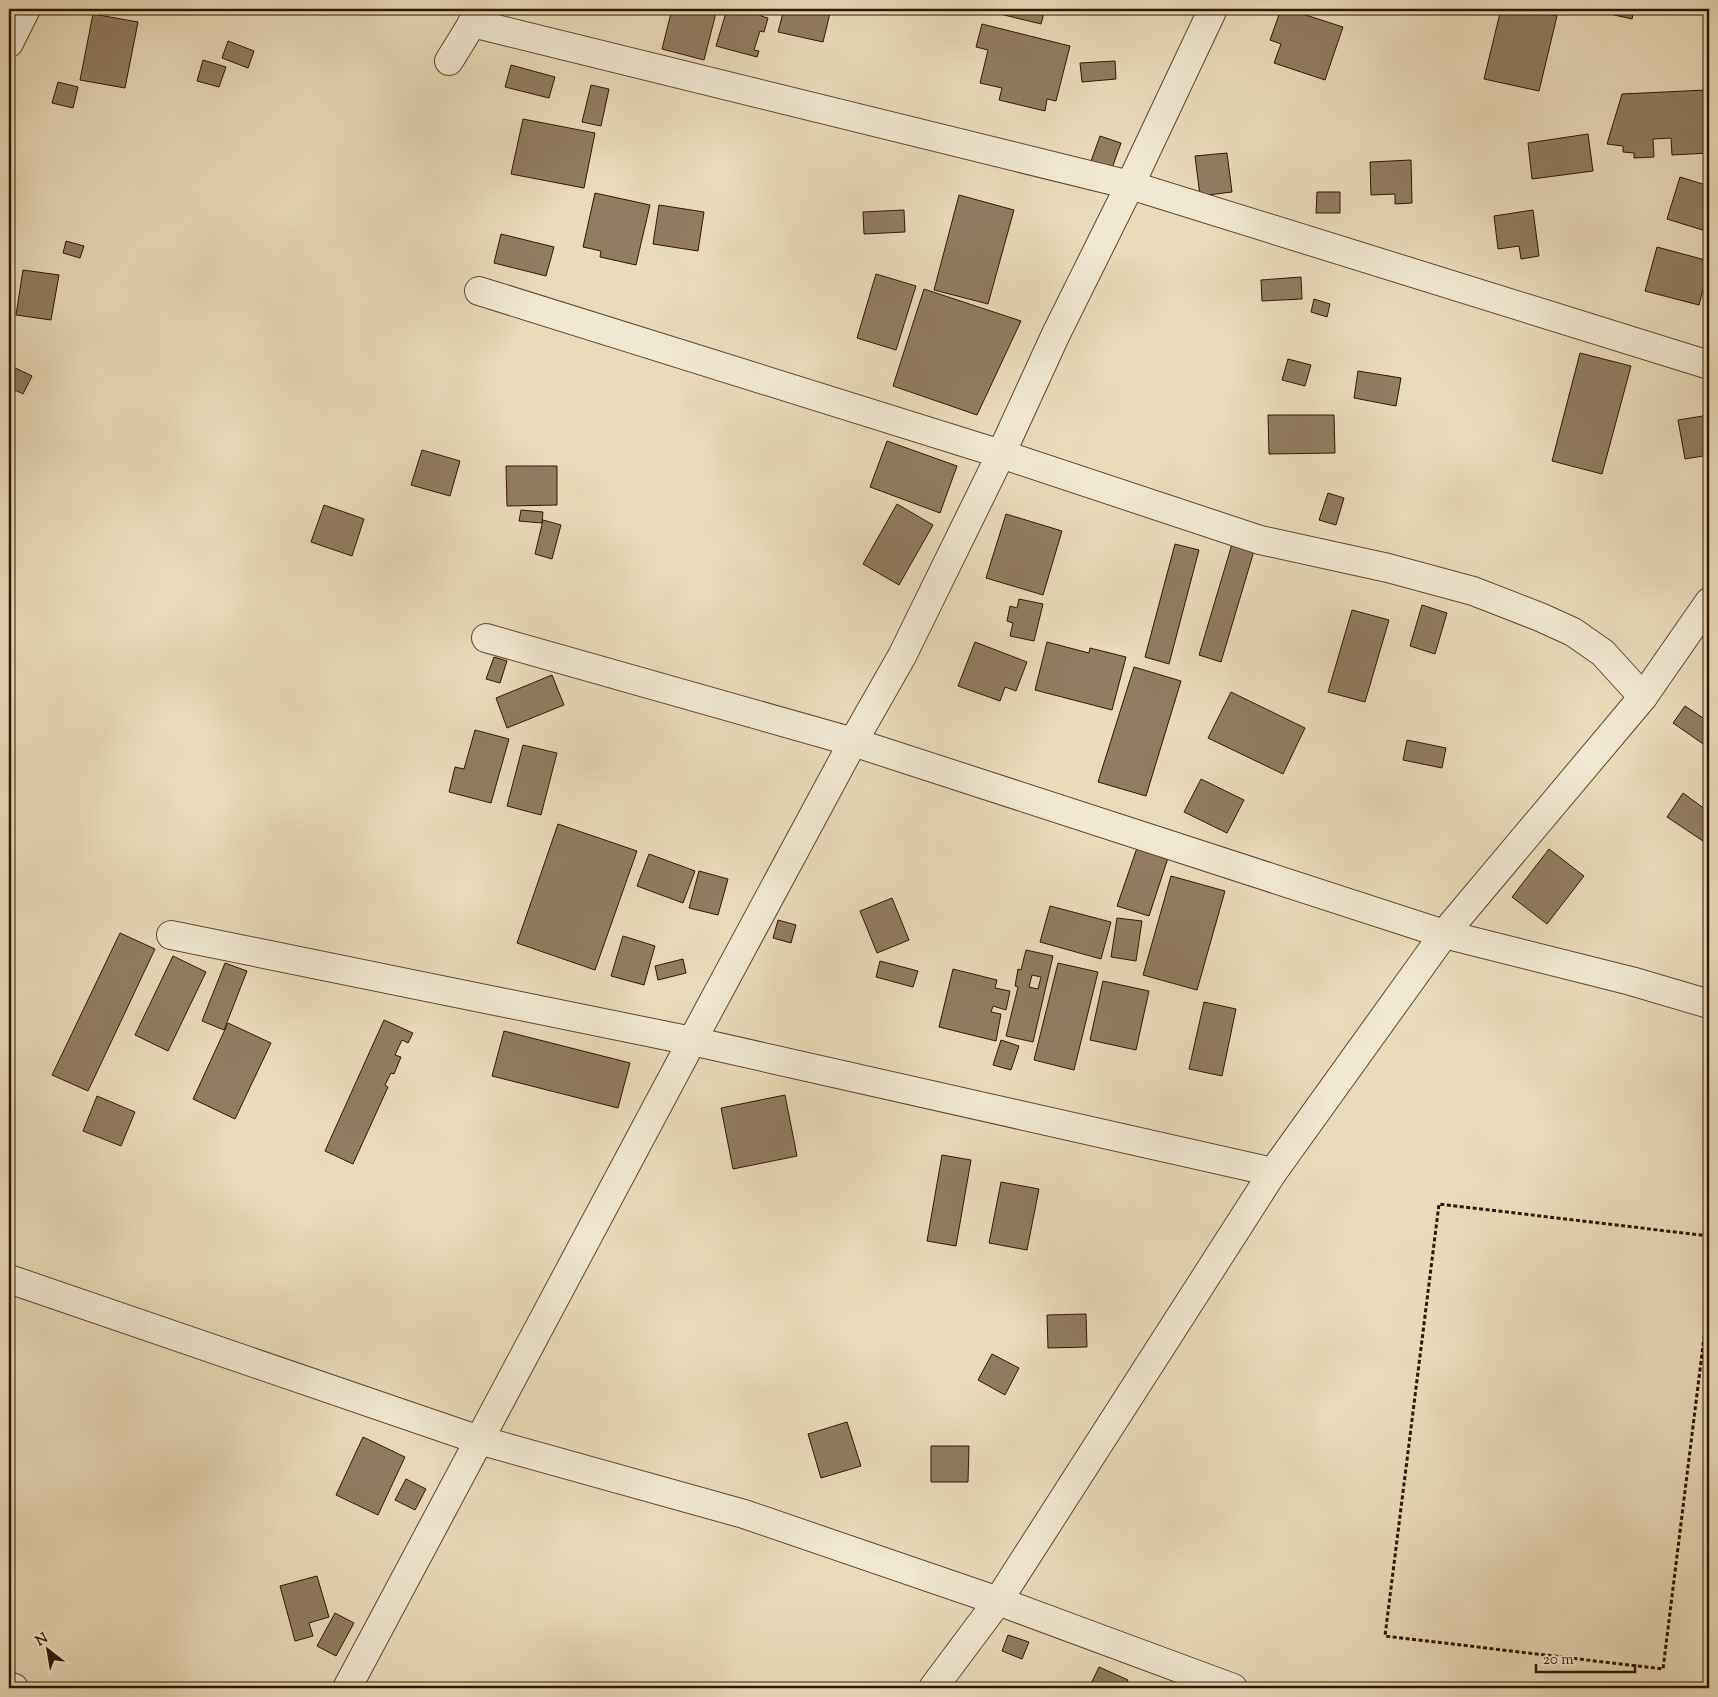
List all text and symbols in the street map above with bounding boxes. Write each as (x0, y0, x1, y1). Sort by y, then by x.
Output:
north arrow (22, 1624, 72, 1674)
text: N (32, 1629, 52, 1652)
scale bar (1536, 1642, 1634, 1674)
text: 20 m (1543, 1650, 1574, 1671)

